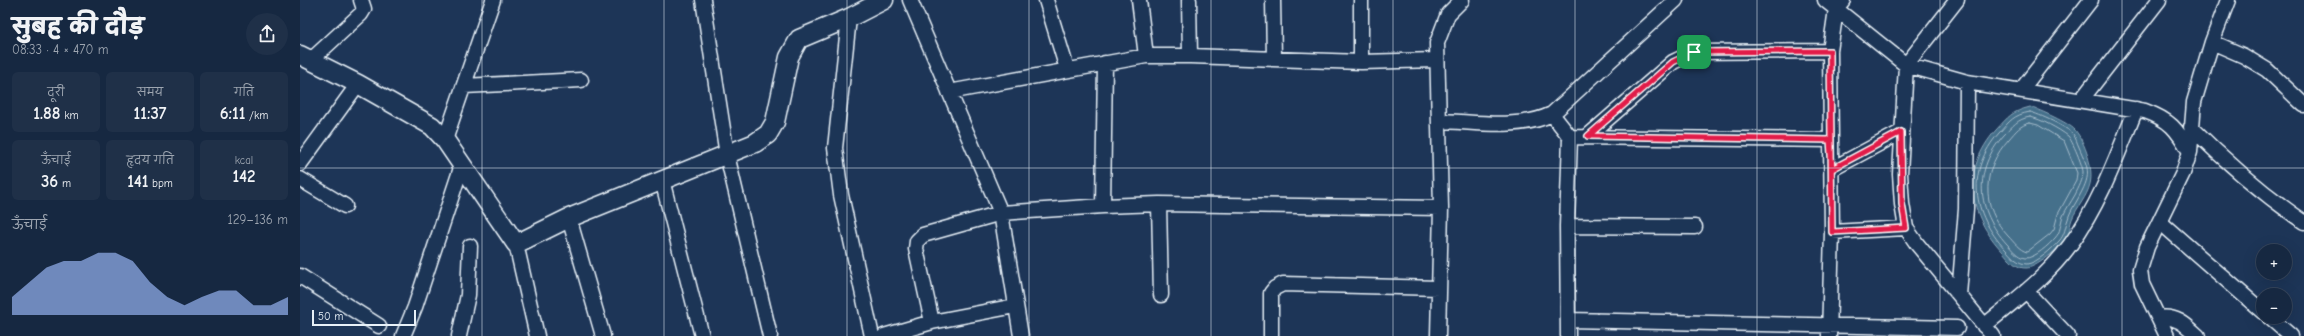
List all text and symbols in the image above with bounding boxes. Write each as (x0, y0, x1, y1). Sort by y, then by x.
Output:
button: share (246, 13, 288, 55)
text: सुबह की दौड़ (12, 14, 144, 40)
pin (1677, 35, 1711, 69)
icon: arrive (1683, 41, 1705, 63)
text: 08:33 · 4 × 470 m (12, 42, 108, 57)
text: दूरी (47, 86, 65, 99)
text: समय (137, 86, 163, 99)
text: गति (234, 86, 254, 99)
text: 1.88 (33, 104, 61, 123)
text: 11:37 (134, 104, 166, 123)
text: 6:11 (220, 104, 245, 123)
text: km (61, 109, 79, 122)
text: /km (245, 109, 268, 122)
text: ऊँचाई (41, 154, 71, 167)
text: हृदय गति (126, 154, 174, 167)
text: kcal (235, 154, 253, 167)
text: 142 (233, 167, 255, 186)
text: 36 (41, 172, 58, 191)
text: 141 (127, 172, 148, 191)
text: m (58, 177, 71, 190)
text: bpm (148, 177, 173, 190)
text: 129–136 m (227, 212, 288, 227)
text: ऊँचाई (12, 217, 47, 232)
map controls (2256, 244, 2292, 324)
button: + (2256, 244, 2292, 280)
button: − (2256, 288, 2292, 324)
scale bar (312, 308, 416, 327)
text: 50 m (318, 310, 343, 323)

